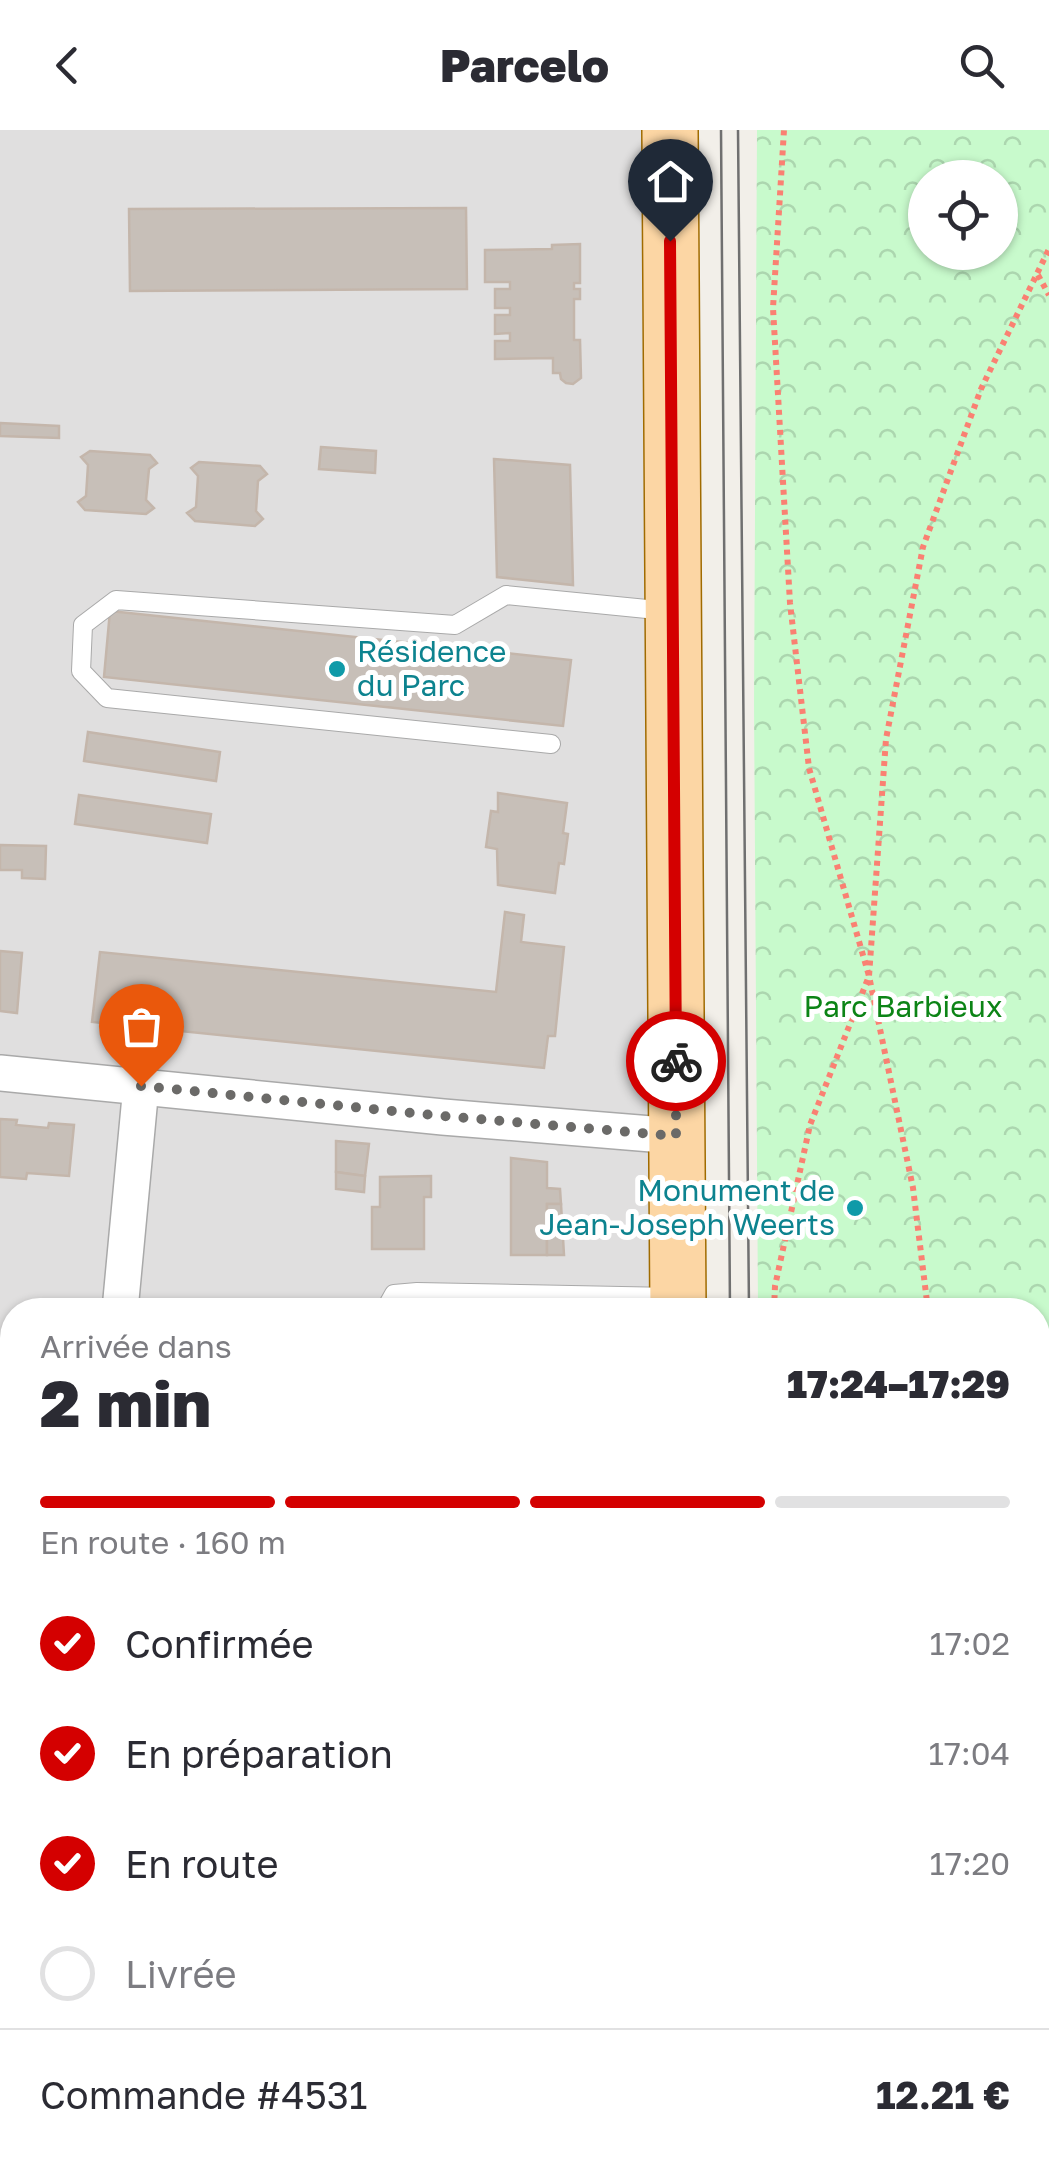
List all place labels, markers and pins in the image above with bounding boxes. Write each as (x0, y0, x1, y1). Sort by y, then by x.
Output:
pin (628, 139, 713, 242)
place label: Résidence du Parc (357, 633, 507, 703)
marker: Résidence du Parc (326, 658, 348, 680)
pin (99, 984, 184, 1087)
place label: Monument de Jean-Joseph Weerts (539, 1172, 835, 1242)
marker: Monument de Jean-Joseph Weerts (844, 1197, 866, 1219)

